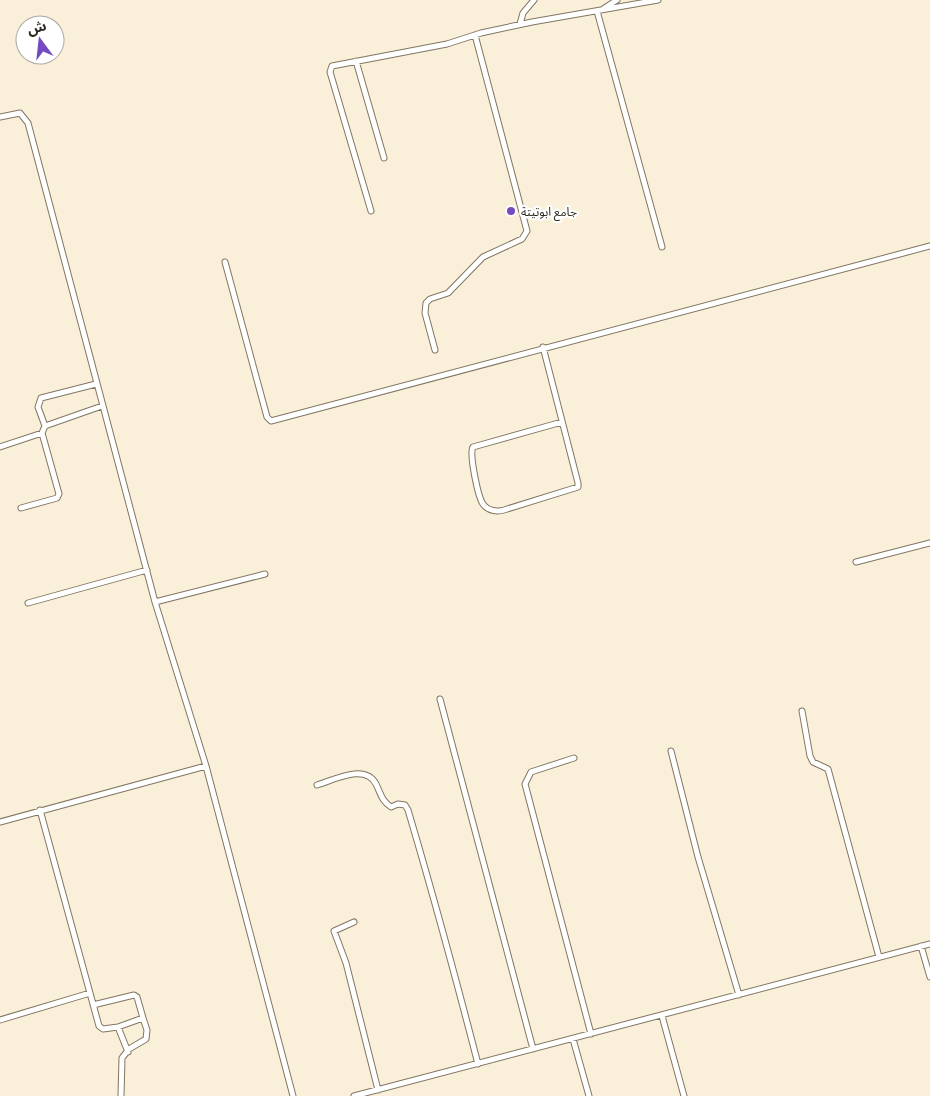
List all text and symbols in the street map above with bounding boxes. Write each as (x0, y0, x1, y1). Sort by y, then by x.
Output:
north arrow (15, 15, 65, 65)
text: ش (25, 17, 48, 38)
marker: جامع ابوتيتة (505, 205, 517, 217)
place label: جامع ابوتيتة (521, 205, 577, 221)

